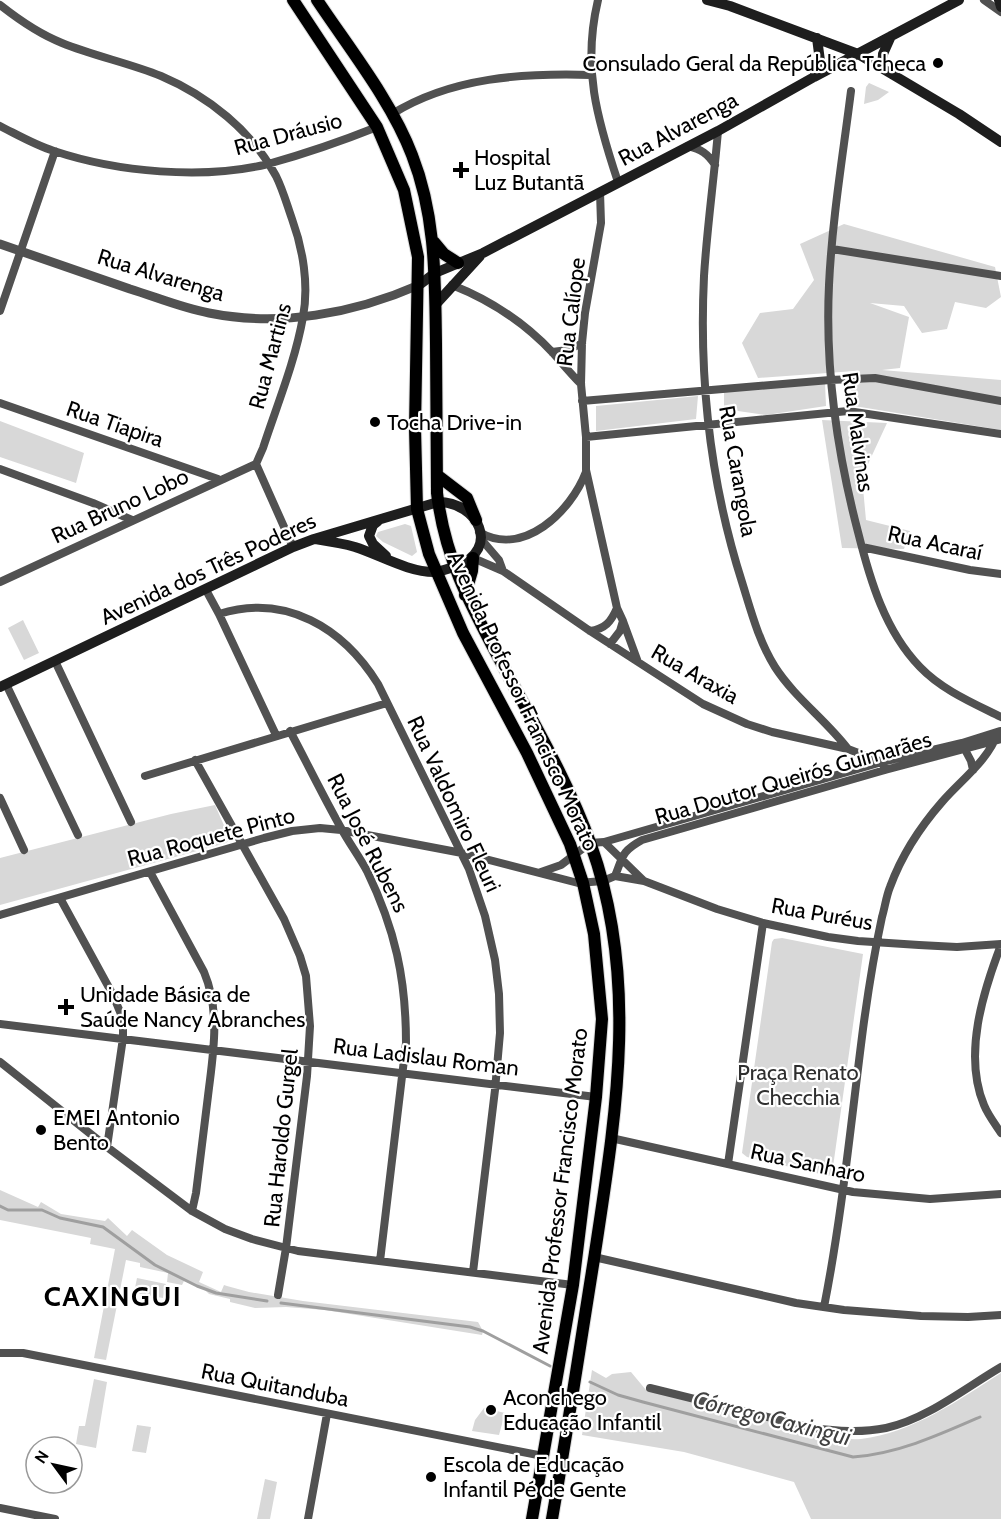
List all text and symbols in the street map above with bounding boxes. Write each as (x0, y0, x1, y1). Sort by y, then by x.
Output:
place label: Consulado Geral da República Tcheca (582, 50, 926, 77)
marker: Consulado Geral da República Tcheca (931, 56, 945, 70)
street label: Rua Alvarenga (614, 86, 743, 172)
street label: Rua Dráusio (231, 107, 345, 161)
place label: Hospital Luz Butantã (474, 144, 585, 196)
marker: Hospital Luz Butantã (452, 161, 470, 179)
street label: Rua Alvarenga (94, 243, 228, 307)
street label: Rua Calíope (551, 256, 591, 368)
street label: Rua Martins (243, 300, 297, 412)
street label: Rua Malvinas (836, 370, 880, 494)
street label: Rua Tiapira (63, 395, 168, 453)
street label: Rua Carangola (713, 403, 763, 539)
place label: Tocha Drive-in (387, 409, 522, 436)
marker: Tocha Drive-in (368, 415, 382, 429)
street label: Rua Bruno Lobo (47, 462, 193, 550)
street label: Avenida dos Três Poderes (96, 507, 320, 631)
street label: Rua Acaraí (885, 520, 985, 566)
street label: Avenida Professor Francisco Morato (441, 547, 605, 855)
street label: Rua Araxia (646, 638, 744, 710)
street label: Rua Valdomiro Fleuri (401, 712, 507, 896)
street label: Rua Doutor Queirós Guimarães (652, 726, 934, 830)
street label: Rua José Rubens (321, 769, 415, 917)
street label: Rua Roquete Pinto (124, 802, 298, 872)
street label: Rua Puréus (769, 892, 875, 936)
place label: Unidade Básica de Saúde Nancy Abranches (80, 981, 305, 1033)
marker: Unidade Básica de Saúde Nancy Abranches (57, 998, 75, 1016)
street label: Avenida Professor Francisco Morato (527, 1027, 593, 1355)
street label: Rua Ladislau Roman (332, 1032, 520, 1082)
street label: Rua Haroldo Gurgel (258, 1047, 304, 1229)
park label: Praça Renato Checchia (737, 1059, 859, 1111)
place label: EMEI Antonio Bento (53, 1104, 180, 1156)
marker: EMEI Antonio Bento (34, 1123, 48, 1137)
street label: Rua Sanharo (748, 1138, 868, 1188)
district label: CAXINGUI (44, 1279, 182, 1313)
street label: Rua Quitanduba (199, 1357, 352, 1413)
place label: Aconchego Educação Infantil (503, 1384, 662, 1436)
water label: Córrego Caxingui (690, 1384, 855, 1452)
marker: Aconchego Educação Infantil (484, 1403, 498, 1417)
north arrow (24, 1435, 84, 1495)
text: N (31, 1447, 53, 1467)
place label: Escola de Educação Infantil Pé de Gente (443, 1451, 626, 1503)
marker: Escola de Educação Infantil Pé de Gente (424, 1470, 438, 1484)

